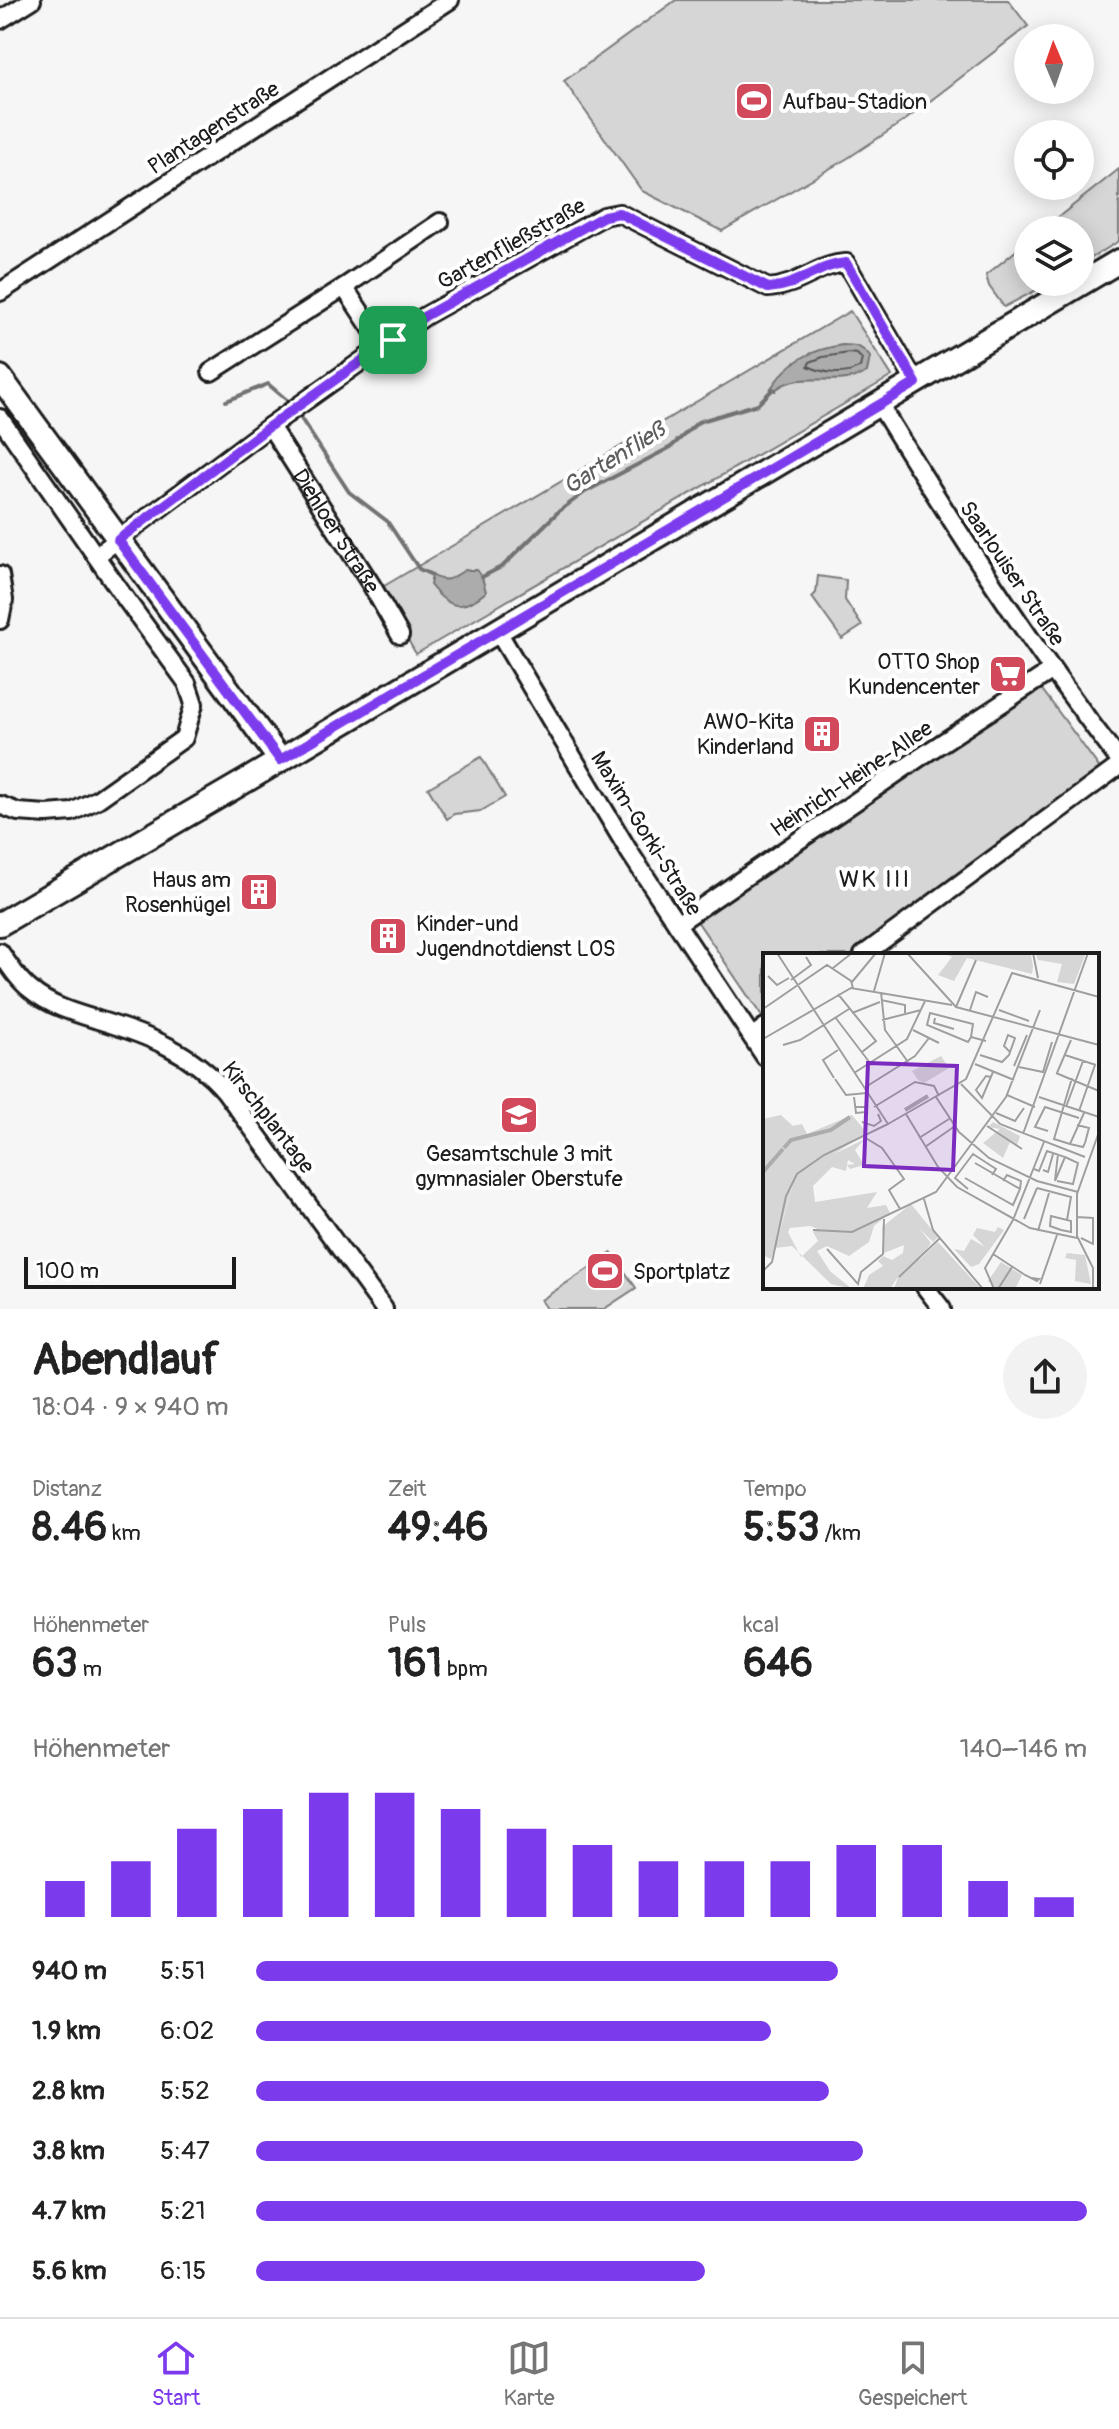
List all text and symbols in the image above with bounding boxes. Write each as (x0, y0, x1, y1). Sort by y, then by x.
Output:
north arrow (1014, 24, 1094, 104)
map controls (1014, 24, 1094, 296)
street label: Plantagenstraße (142, 75, 285, 181)
sports icon: Aufbau-Stadion (733, 80, 775, 122)
place label: Aufbau-Stadion (782, 88, 927, 116)
button: locate (1014, 120, 1094, 200)
street label: Gartenfließstraße (433, 192, 591, 296)
button: layers (1014, 216, 1094, 296)
pin (359, 306, 427, 374)
icon: arrive (371, 318, 415, 362)
water label: Gartenfließ (558, 414, 673, 501)
street label: Diehloer Straße (286, 464, 386, 599)
street label: Saarlouiser Straße (953, 496, 1071, 652)
place label: OTTO Shop Kundencenter (848, 648, 980, 701)
supermarket icon: OTTO Shop Kundencenter (987, 653, 1029, 695)
place label: AWO-Kita Kinderland (697, 708, 794, 761)
building icon: AWO-Kita Kinderland (801, 713, 843, 755)
street label: Heinrich-Heine-Allee (765, 714, 938, 843)
street label: Maxim-Gorki-Straße (584, 746, 708, 921)
district label: WK III (839, 865, 911, 894)
place label: Haus am Rosenhügel (125, 866, 231, 919)
building icon: Haus am Rosenhügel (238, 871, 280, 913)
place label: Kinder-und Jugendnotdienst LOS (416, 910, 616, 963)
building icon: Kinder-und Jugendnotdienst LOS (367, 915, 409, 957)
inset map (763, 953, 1099, 1289)
street label: Kirschplantage (216, 1056, 321, 1179)
school or university icon: Gesamtschule 3 mit gymnasialer Oberstufe (498, 1094, 540, 1136)
place label: Gesamtschule 3 mit gymnasialer Oberstufe (415, 1140, 623, 1193)
sports icon: Sportplatz (584, 1250, 626, 1292)
scale bar (24, 1253, 236, 1289)
text: 100 m (36, 1257, 99, 1285)
place label: Sportplatz (633, 1258, 730, 1286)
text: Abendlauf (32, 1333, 219, 1388)
button: share (1003, 1335, 1087, 1419)
text: 18:04 · 9 × 940 m (32, 1391, 229, 1423)
text: Distanz (32, 1475, 102, 1503)
text: Zeit (388, 1475, 426, 1503)
text: Tempo (743, 1475, 807, 1503)
text: 8.46 (32, 1503, 107, 1552)
text: 49:46 (388, 1503, 489, 1552)
text: 5:53 (743, 1503, 820, 1552)
text: km (107, 1519, 141, 1547)
text: /km (820, 1519, 861, 1547)
text: Höhenmeter (32, 1611, 149, 1639)
text: Puls (388, 1611, 426, 1639)
text: kcal (743, 1611, 779, 1639)
text: 63 (32, 1639, 78, 1688)
text: 161 (388, 1639, 442, 1688)
text: 646 (743, 1639, 813, 1688)
text: m (78, 1655, 102, 1683)
text: bpm (442, 1655, 488, 1683)
text: Höhenmeter (32, 1733, 170, 1765)
text: 140–146 m (960, 1733, 1087, 1765)
text: 940 m (32, 1955, 107, 1987)
text: 5:51 (160, 1955, 205, 1987)
text: 1.9 km (32, 2015, 101, 2047)
text: 6:02 (160, 2015, 214, 2047)
text: 2.8 km (32, 2075, 105, 2107)
text: 5:52 (160, 2075, 210, 2107)
text: 3.8 km (32, 2135, 105, 2167)
text: 5:47 (160, 2135, 210, 2167)
text: 4.7 km (32, 2195, 106, 2227)
text: 5:21 (160, 2195, 206, 2227)
text: 5.6 km (32, 2255, 107, 2287)
text: 6:15 (160, 2255, 206, 2287)
tab: Start (152, 2336, 200, 2412)
tab: Karte (504, 2336, 555, 2412)
tab: Gespeichert (858, 2336, 967, 2412)

